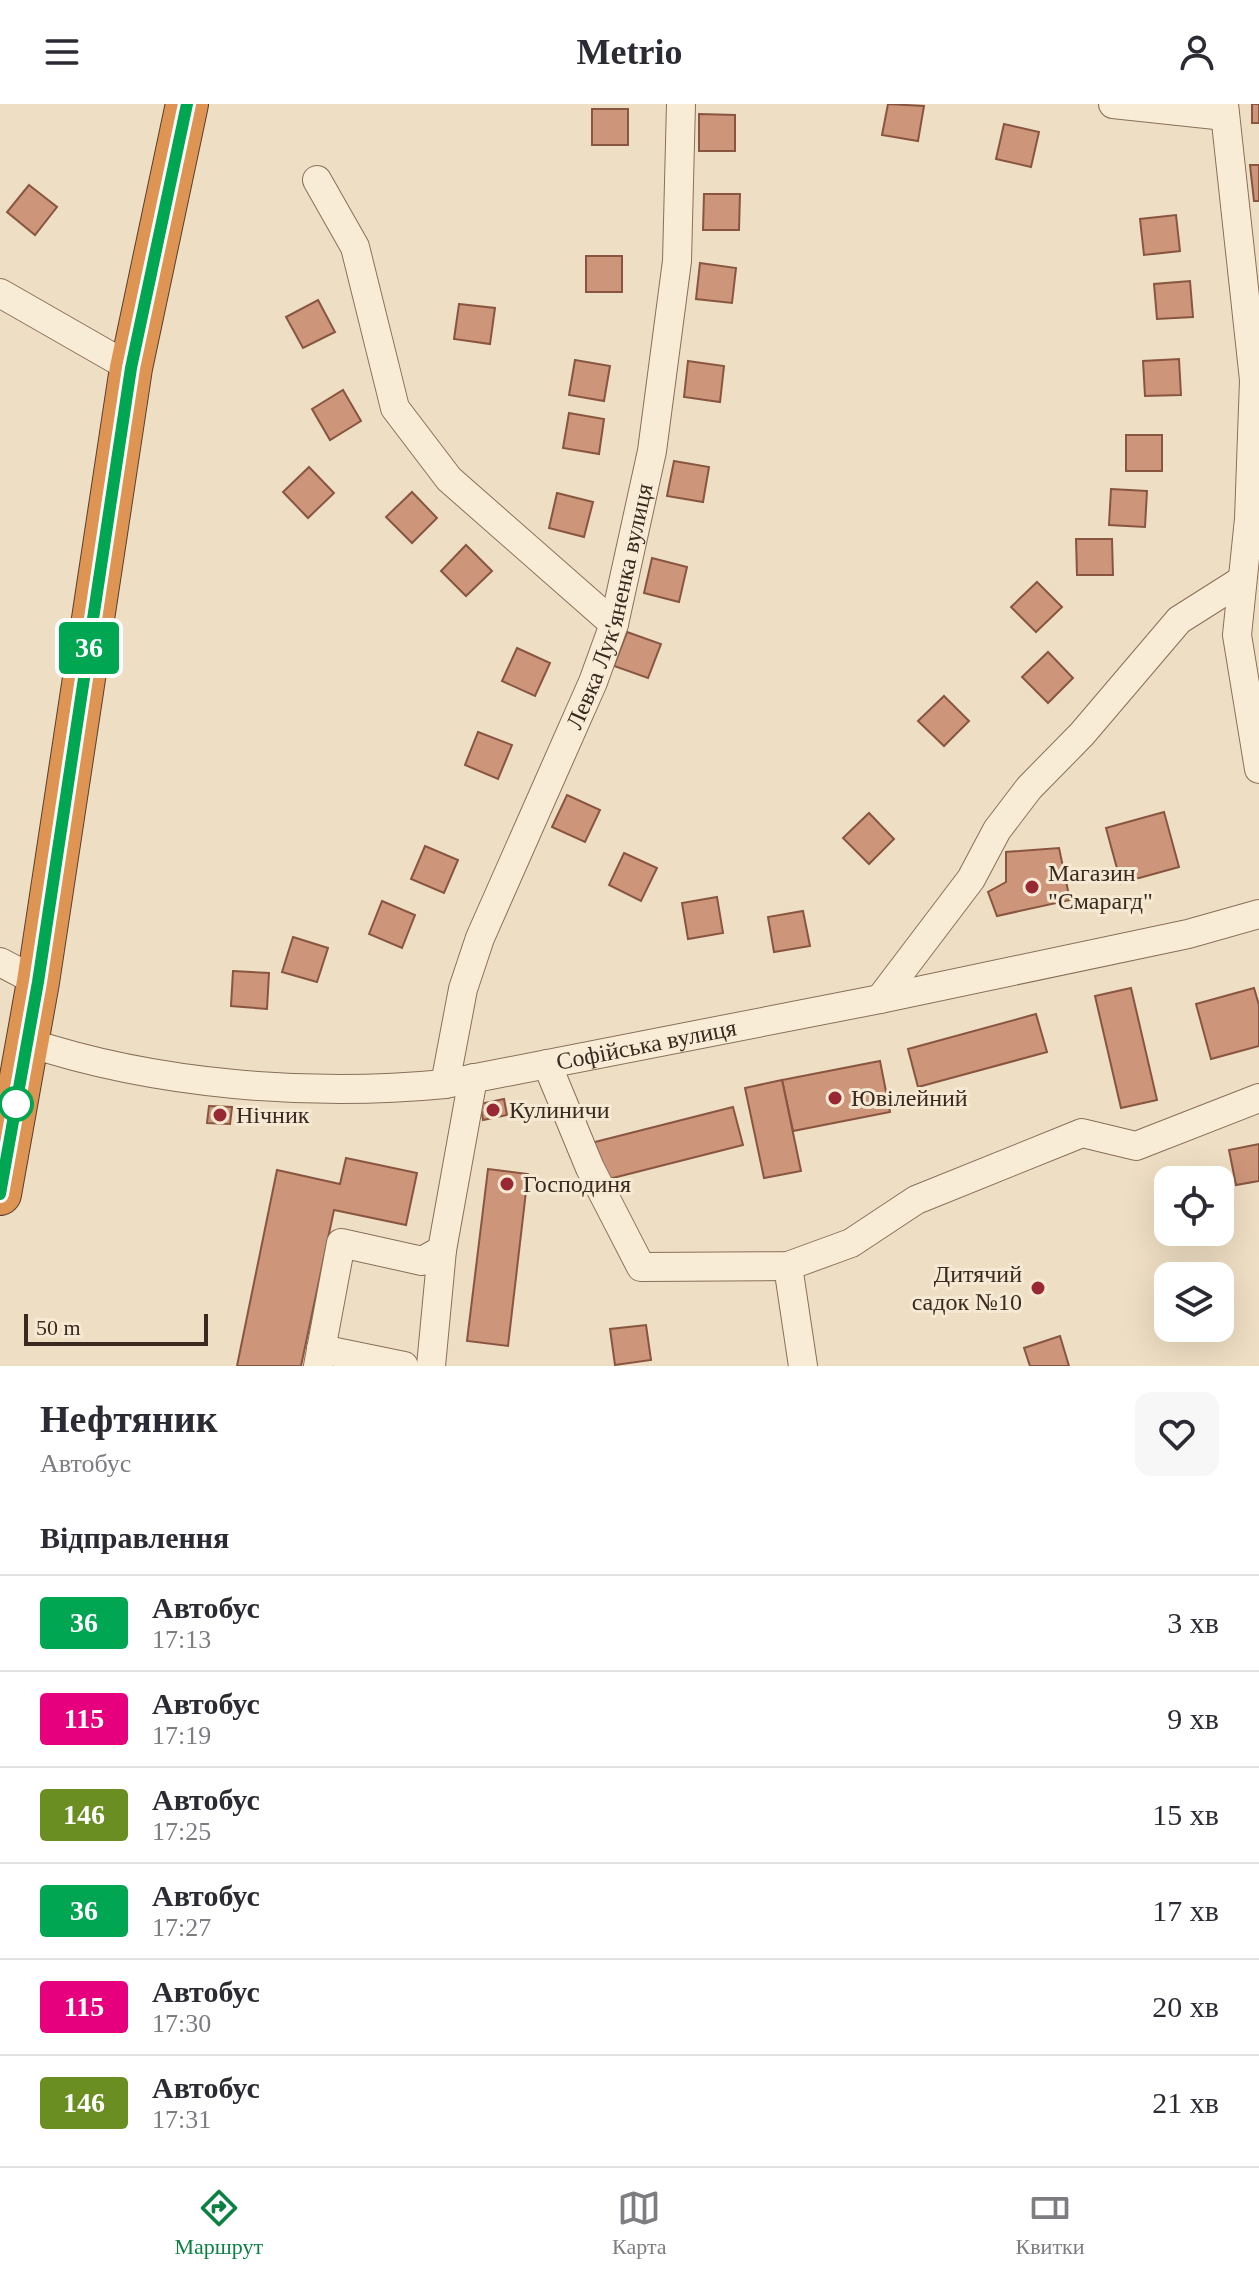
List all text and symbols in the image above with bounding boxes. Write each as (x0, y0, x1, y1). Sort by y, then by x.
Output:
icon: menu (40, 30, 84, 74)
icon: person (1175, 30, 1219, 74)
text: Metrio (577, 32, 682, 72)
street label: Левка Лук'яненка вулиця (561, 481, 658, 733)
line badge: 36 (53, 622, 125, 674)
text: 36 (75, 632, 103, 663)
place label: Магазин "Смарагд" (1048, 860, 1153, 914)
marker: Магазин "Смарагд" (1023, 878, 1041, 896)
street label: Софійська вулиця (554, 1014, 738, 1075)
place label: Ювілейний (851, 1085, 968, 1111)
unlabelled marker (0, 1087, 33, 1121)
marker: Ювілейний (826, 1089, 844, 1107)
place label: Кулиничи (509, 1097, 610, 1123)
marker: Кулиничи (484, 1101, 502, 1119)
place label: Нічник (236, 1102, 310, 1128)
marker: Нічник (211, 1106, 229, 1124)
map controls (1154, 1166, 1234, 1342)
button: locate (1154, 1166, 1234, 1246)
place label: Господиня (523, 1171, 631, 1197)
marker: Господиня (498, 1175, 516, 1193)
place label: Дитячий садок №10 (912, 1261, 1022, 1315)
button: layers (1154, 1262, 1234, 1342)
marker: Дитячий садок №10 (1029, 1279, 1047, 1297)
scale bar (24, 1310, 208, 1346)
text: 50 m (36, 1315, 81, 1340)
button: heart (1135, 1392, 1219, 1476)
text: Нефтяник (40, 1398, 218, 1440)
text: Автобус (40, 1449, 131, 1478)
text: Відправлення (40, 1521, 229, 1554)
text: Автобус (152, 1591, 260, 1624)
text: 3 хв (1167, 1606, 1219, 1639)
text: 36 (70, 1607, 98, 1638)
text: 17:13 (152, 1625, 211, 1654)
text: Автобус (152, 1687, 260, 1720)
text: 9 хв (1167, 1702, 1219, 1735)
text: 115 (64, 1703, 104, 1734)
text: 17:19 (152, 1721, 211, 1750)
text: Автобус (152, 1783, 260, 1816)
text: 15 хв (1152, 1798, 1219, 1831)
text: 146 (63, 1799, 105, 1830)
text: 17:25 (152, 1817, 211, 1846)
text: Автобус (152, 1879, 260, 1912)
text: 17 хв (1152, 1894, 1219, 1927)
text: 36 (70, 1895, 98, 1926)
text: 17:27 (152, 1913, 211, 1942)
text: Автобус (152, 1975, 260, 2008)
text: 20 хв (1152, 1990, 1219, 2023)
text: 115 (64, 1991, 104, 2022)
text: 17:30 (152, 2009, 211, 2038)
text: Автобус (152, 2071, 260, 2104)
text: 21 хв (1152, 2086, 1219, 2119)
text: 146 (63, 2087, 105, 2118)
text: 17:31 (152, 2105, 211, 2134)
tab: Маршрут (174, 2186, 263, 2260)
tab: Карта (612, 2186, 667, 2260)
tab: Квитки (1016, 2186, 1084, 2260)

